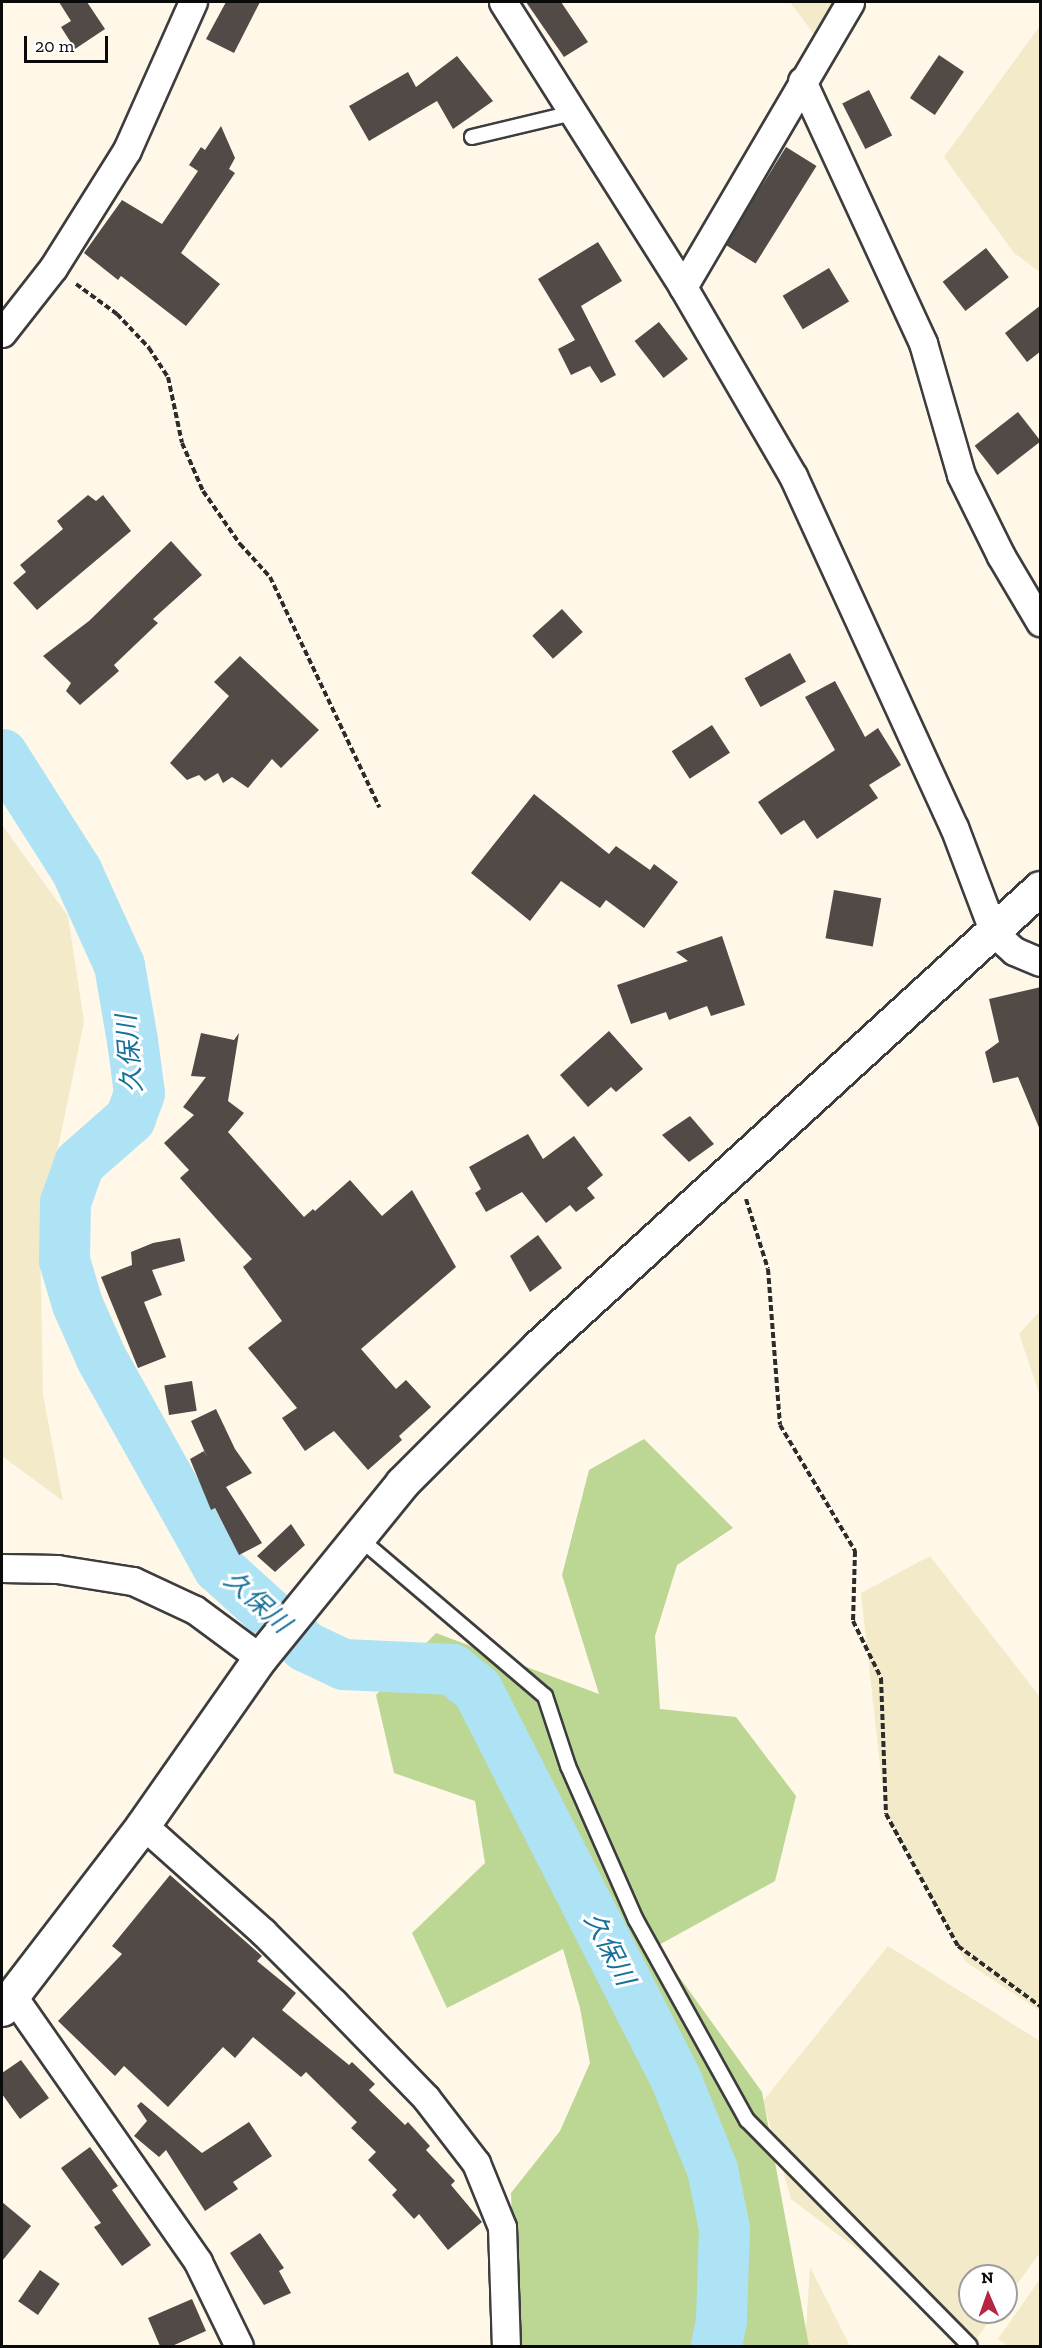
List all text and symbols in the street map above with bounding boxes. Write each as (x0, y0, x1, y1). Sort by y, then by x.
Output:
scale bar (27, 24, 111, 62)
text: 20 m (35, 35, 74, 57)
water label: 久保川 (111, 1014, 149, 1094)
water label: 久保川 (218, 1564, 296, 1640)
water label: 久保川 (577, 1907, 641, 1991)
north arrow (958, 2264, 1018, 2324)
text: N (981, 2268, 994, 2287)

